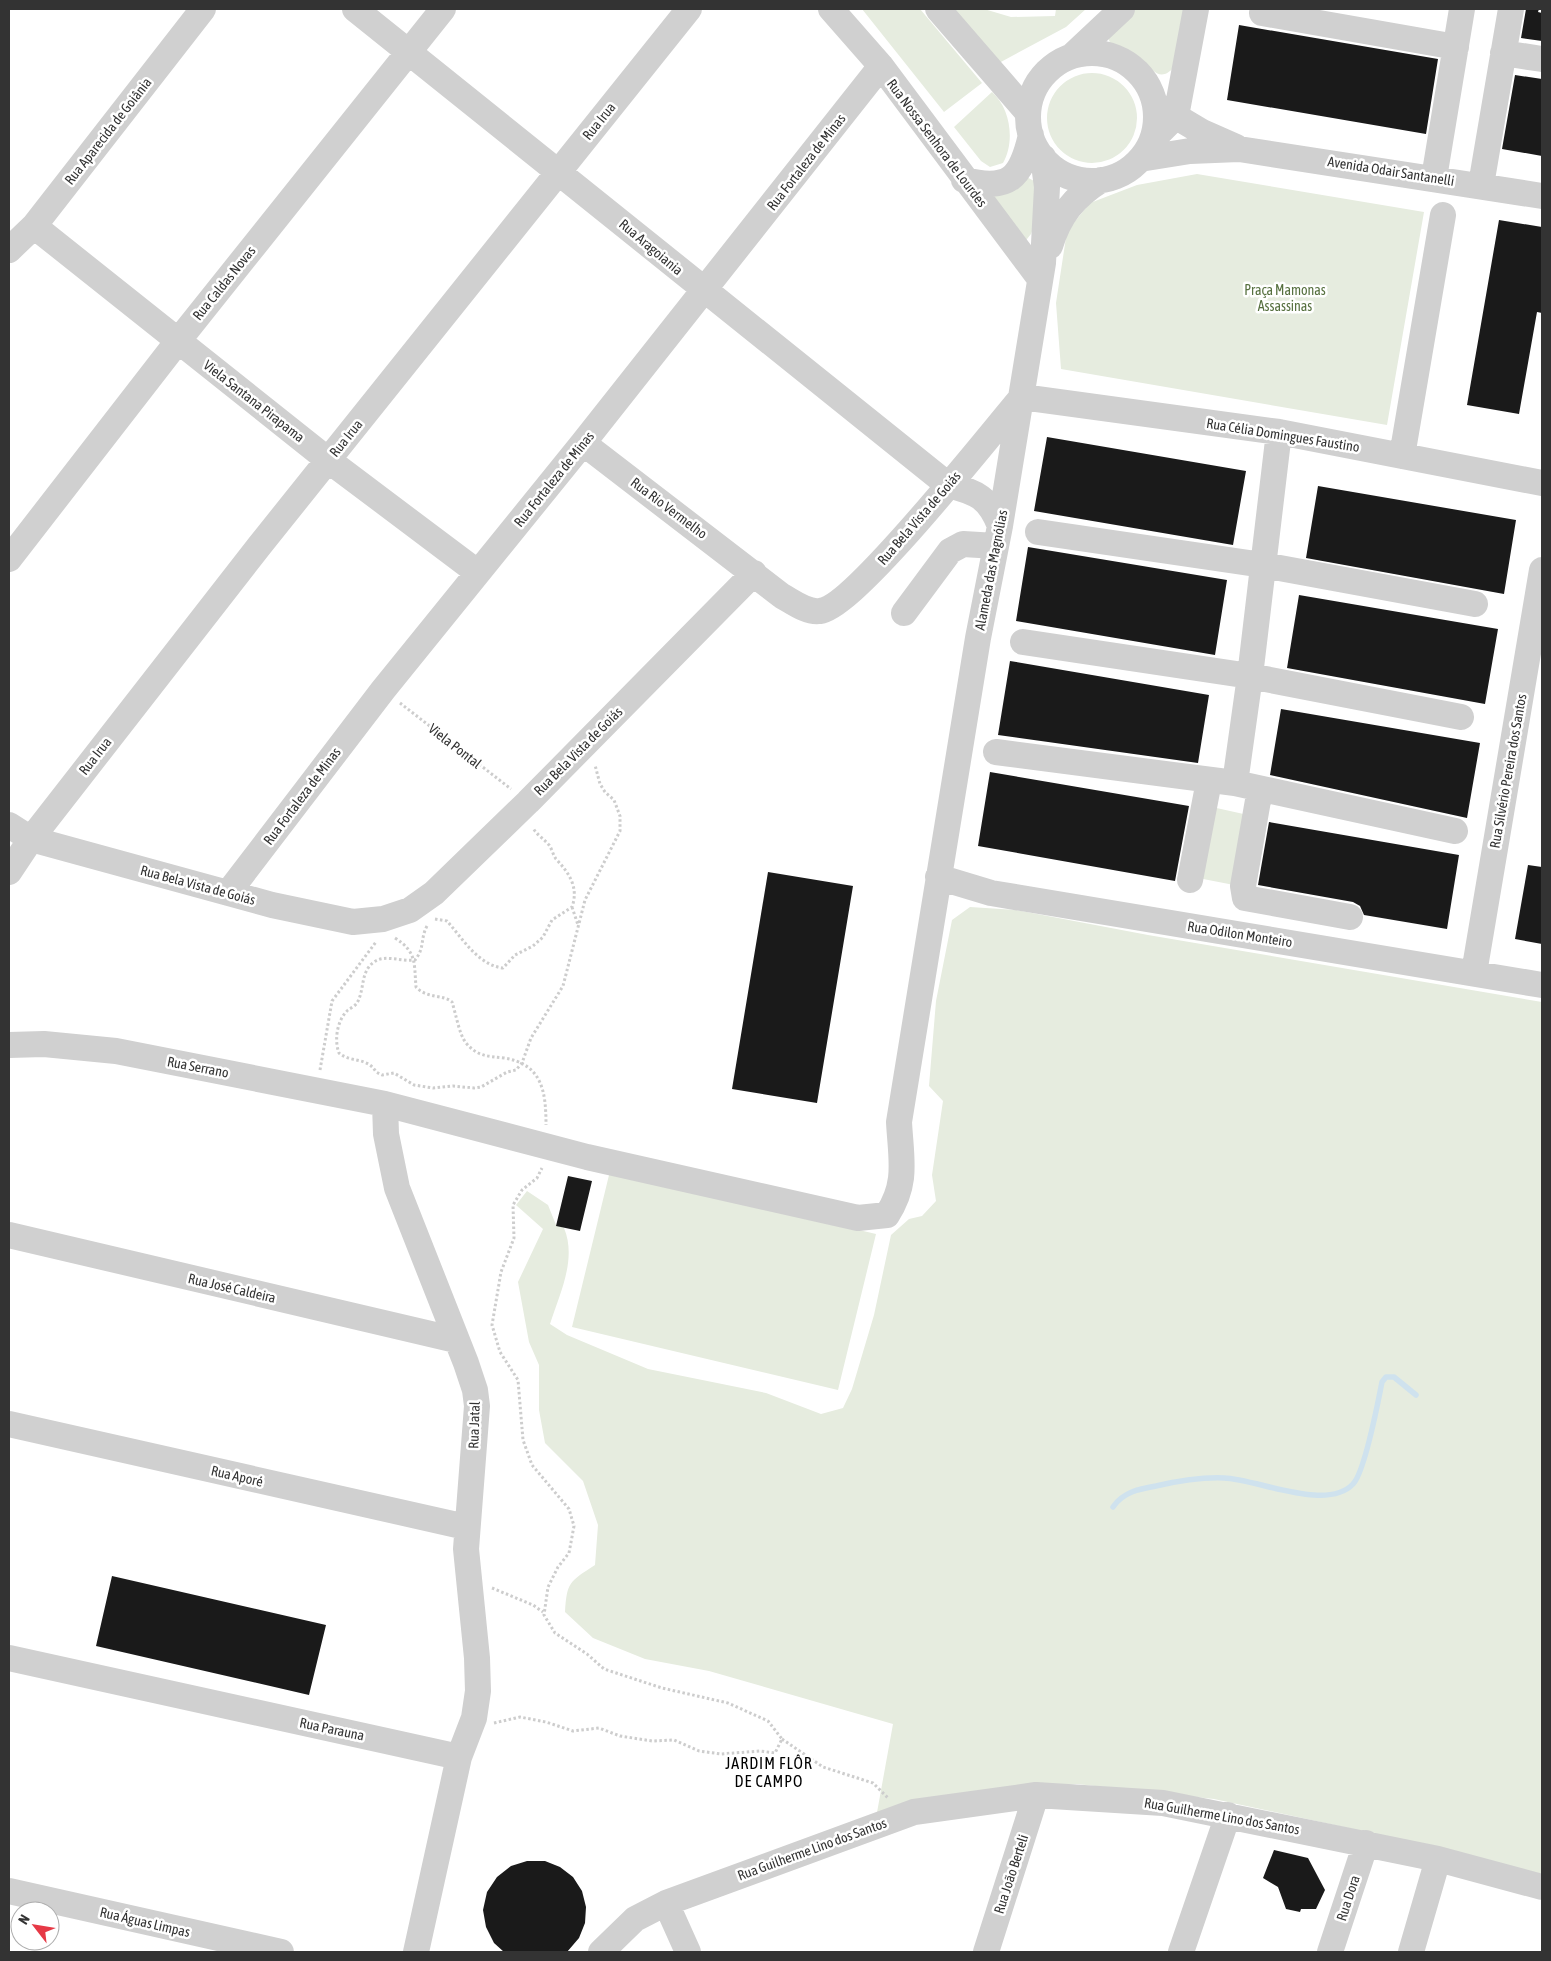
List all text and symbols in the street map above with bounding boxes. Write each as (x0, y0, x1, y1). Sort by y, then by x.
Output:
street label: Rua Aparecida de Goiânia (61, 74, 155, 188)
street label: Rua Nossa Senhora de Lourdes (884, 76, 990, 210)
street label: Rua Irua (579, 99, 619, 143)
street label: Rua Fortaleza de Minas (763, 111, 849, 213)
street label: Avenida Odair Santanelli (1327, 153, 1455, 189)
street label: Rua Aragoiania (616, 216, 686, 278)
street label: Rua Caldas Novas (189, 243, 259, 323)
park label: Praça Mamonas Assassinas (1244, 282, 1326, 314)
street label: Viela Santana Pirapama (200, 357, 308, 445)
street label: Rua Célia Domingues Faustino (1205, 415, 1361, 455)
street label: Rua Irua (326, 416, 366, 460)
street label: Rua Fortaleza de Minas (511, 428, 597, 530)
street label: Rua Bela Vista de Goiás (874, 468, 964, 568)
street label: Rua Rio Vermelho (628, 474, 710, 542)
street label: Alameda das Magnólias (971, 508, 1011, 631)
street label: Rua Silvério Pereira dos Santos (1487, 693, 1529, 849)
street label: Rua Bela Vista de Goiás (530, 703, 626, 799)
street label: Viela Pontal (425, 720, 485, 772)
street label: Rua Irua (75, 734, 115, 778)
street label: Rua Fortaleza de Minas (260, 744, 344, 848)
street label: Rua Bela Vista de Goiás (139, 862, 257, 908)
street label: Rua Odilon Monteiro (1186, 918, 1294, 950)
street label: Rua Serrano (166, 1053, 230, 1081)
street label: Rua José Caldeira (187, 1270, 277, 1306)
street label: Rua Jatal (465, 1401, 483, 1449)
street label: Rua Aporé (209, 1462, 265, 1490)
street label: Rua Parauna (298, 1714, 366, 1744)
district label: JARDIM FLÔR DE CAMPO (725, 1754, 813, 1790)
street label: Rua Guilherme Lino dos Santos (1143, 1794, 1301, 1838)
street label: Rua Guilherme Lino dos Santos (735, 1815, 889, 1883)
street label: Rua João Berteli (991, 1832, 1031, 1916)
street label: Rua Dora (1333, 1873, 1363, 1923)
north arrow (10, 1901, 60, 1951)
street label: Rua Águas Limpas (98, 1904, 192, 1940)
text: N (15, 1912, 33, 1927)

